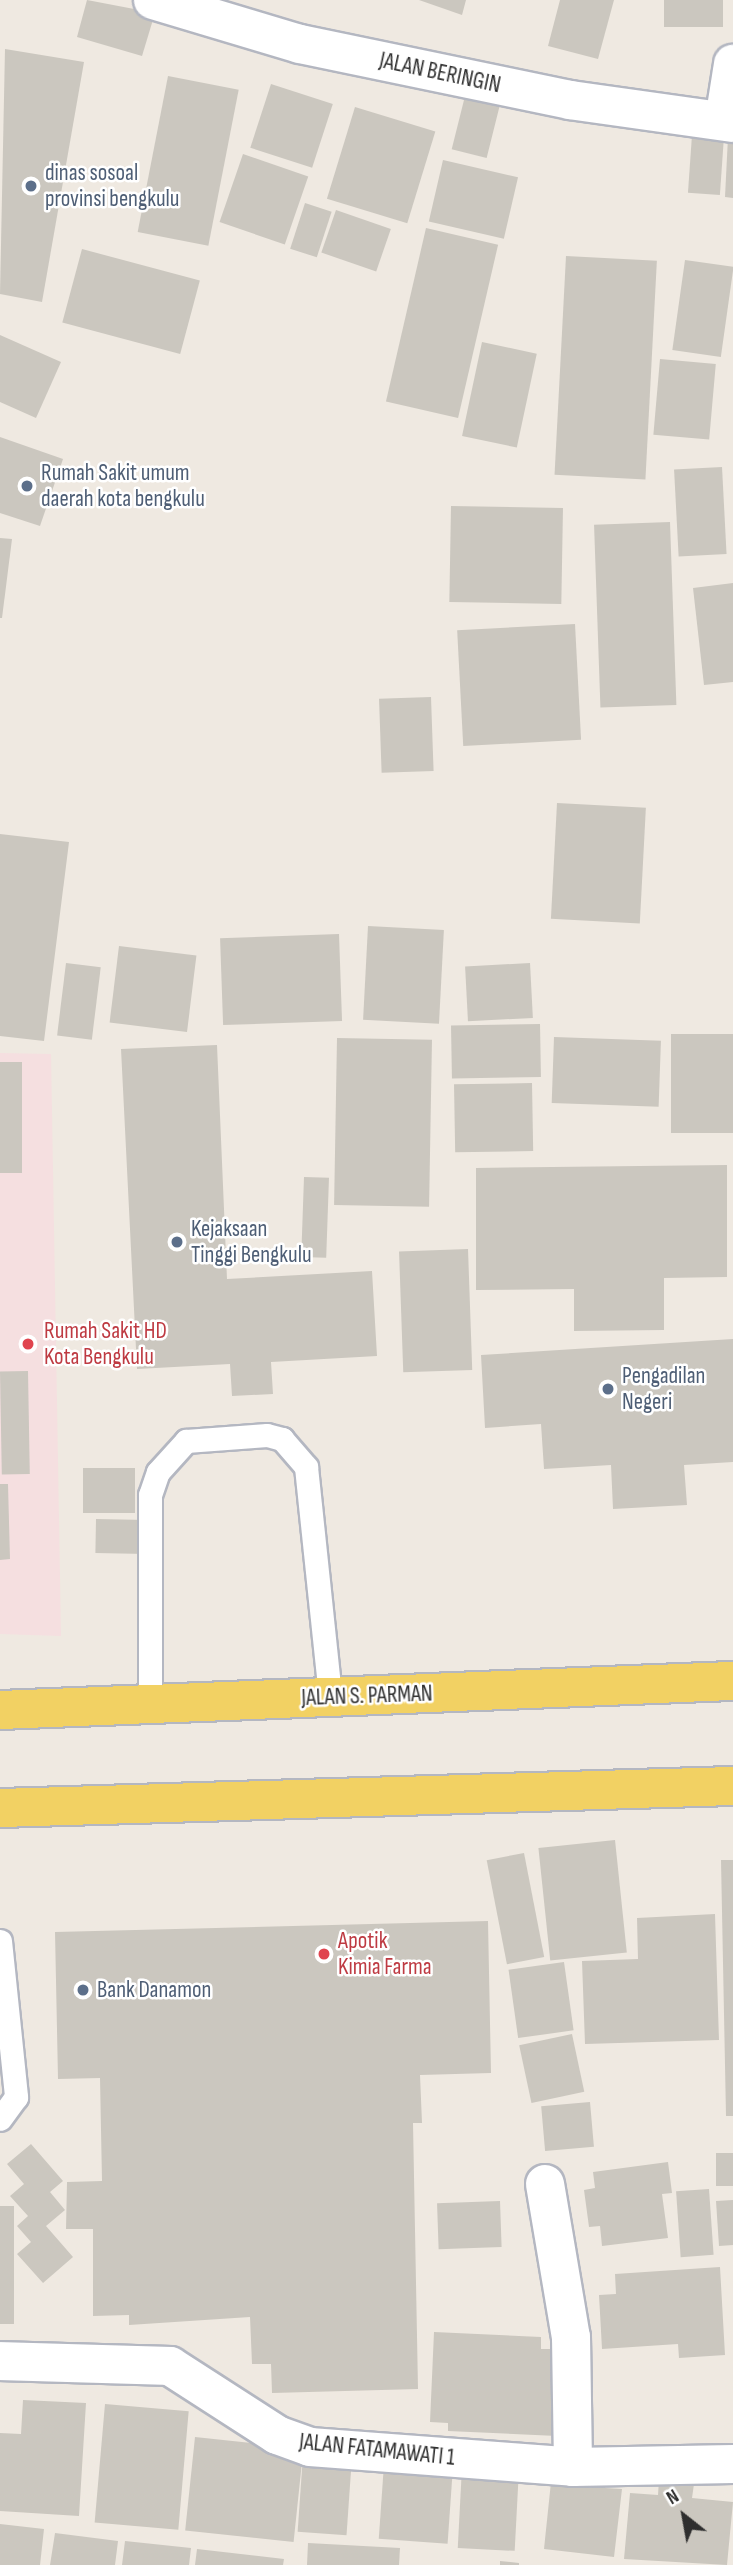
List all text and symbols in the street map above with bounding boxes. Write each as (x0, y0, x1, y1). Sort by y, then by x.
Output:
street label: JALAN BERINGIN (377, 47, 503, 99)
place label: dinas sosoal provinsi bengkulu (45, 159, 179, 213)
marker: dinas sosoal provinsi bengkulu (23, 178, 39, 194)
place label: Rumah Sakit umum daerah kota bengkulu (41, 459, 205, 513)
marker: Rumah Sakit umum daerah kota bengkulu (19, 478, 35, 494)
place label: Kejaksaan Tinggi Bengkulu (191, 1215, 312, 1269)
marker: Kejaksaan Tinggi Bengkulu (169, 1234, 185, 1250)
place label: Rumah Sakit HD Kota Bengkulu (44, 1317, 167, 1371)
marker: Rumah Sakit HD Kota Bengkulu (18, 1334, 38, 1354)
place label: Pengadilan Negeri (622, 1362, 705, 1416)
marker: Pengadilan Negeri (600, 1381, 616, 1397)
street label: JALAN S. PARMAN (301, 1680, 433, 1712)
place label: Apotik Kimia Farma (338, 1927, 432, 1981)
marker: Apotik Kimia Farma (316, 1946, 332, 1962)
place label: Bank Danamon (97, 1976, 211, 2004)
marker: Bank Danamon (75, 1982, 91, 1998)
street label: JALAN FATAMAWATI 1 (298, 2428, 456, 2472)
north arrow (649, 2481, 719, 2551)
text: N (663, 2485, 683, 2510)

